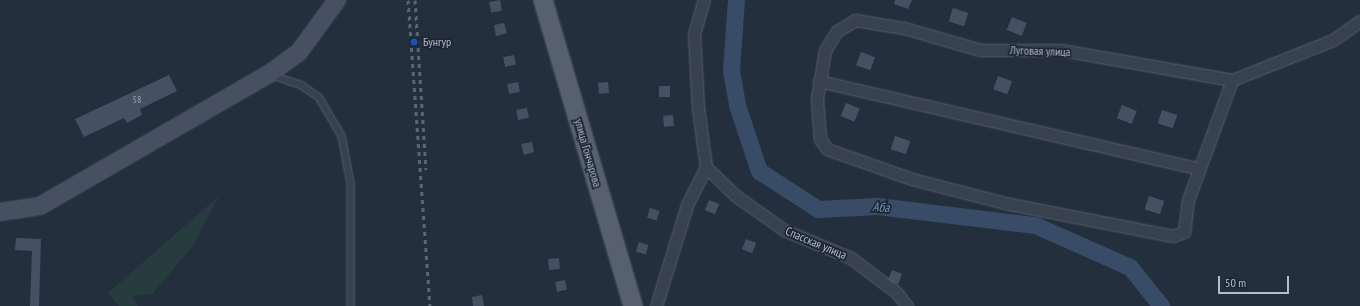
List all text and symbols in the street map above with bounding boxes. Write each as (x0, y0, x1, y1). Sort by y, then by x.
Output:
place label: Бунгур (423, 35, 451, 49)
marker: Бунгур (408, 36, 420, 48)
street label: Луговая улица (1009, 43, 1071, 59)
house number: 58 (133, 94, 141, 106)
street label: улица Гончарова (571, 117, 605, 189)
water label: Аба (872, 200, 890, 216)
street label: Спасская улица (783, 224, 849, 262)
scale bar (1220, 268, 1291, 294)
text: 50 m (1225, 275, 1246, 290)

